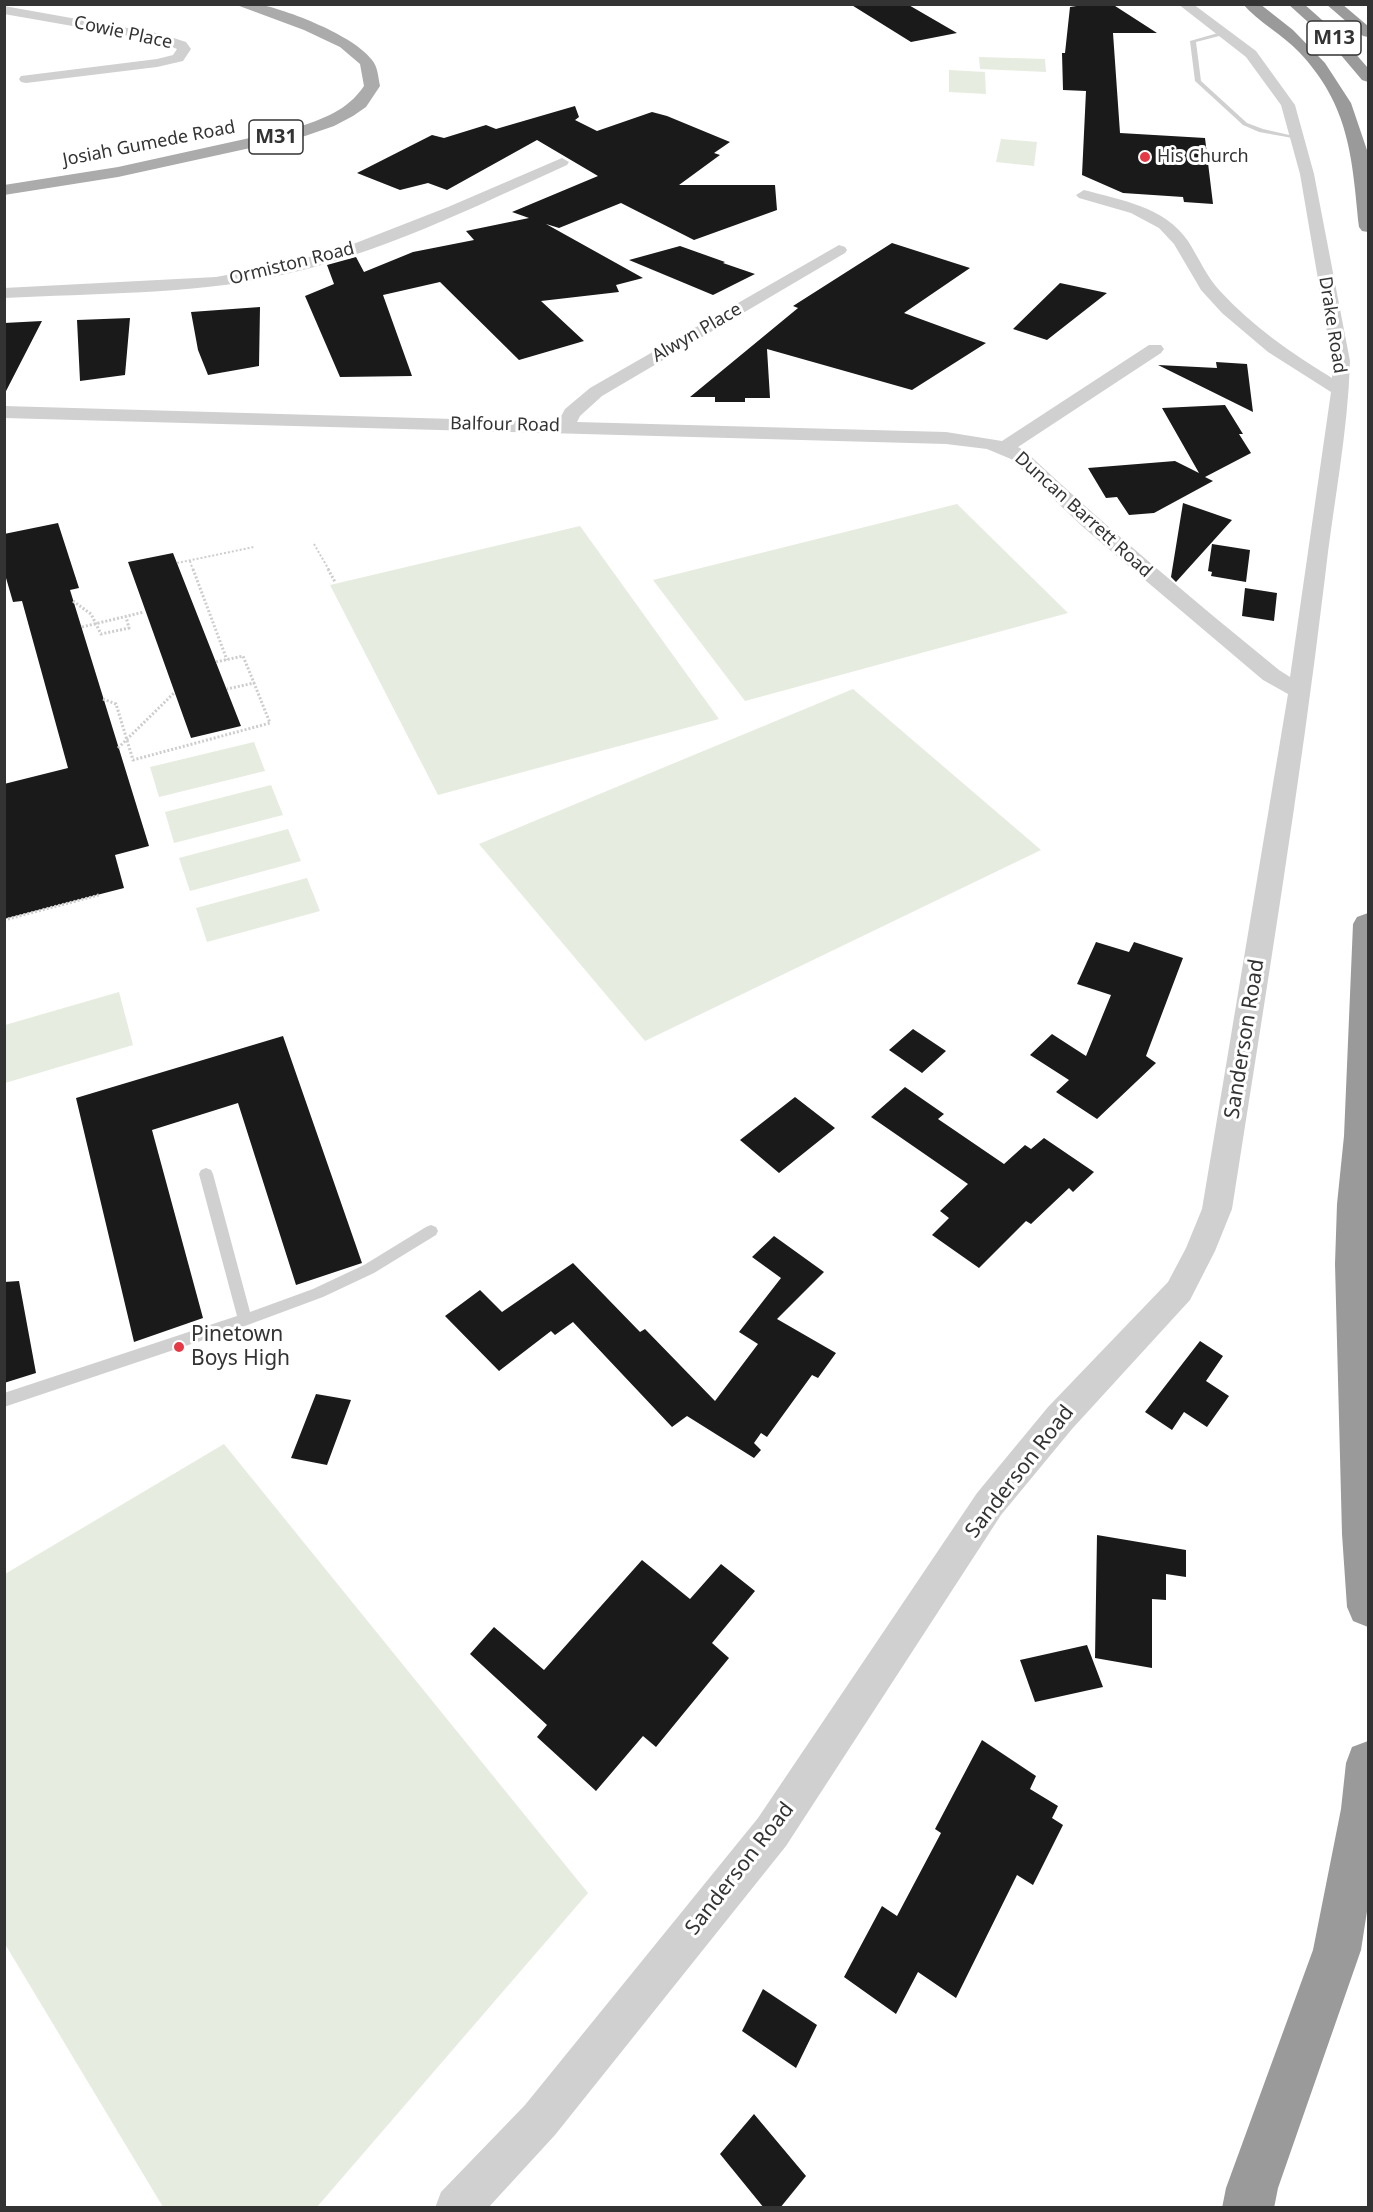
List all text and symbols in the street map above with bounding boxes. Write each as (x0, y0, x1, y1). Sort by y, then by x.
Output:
street label: Cowie Place (72, 12, 174, 54)
road number: M13 (1307, 21, 1361, 55)
street label: Josiah Gumede Road (61, 117, 237, 171)
road number: M31 (249, 120, 303, 154)
place label: His Church (1157, 146, 1249, 168)
marker: His Church (1138, 150, 1152, 164)
street label: Ormiston Road (227, 238, 357, 290)
street label: Drake Road (1314, 275, 1350, 375)
street label: Alwyn Place (648, 299, 746, 367)
street label: Balfour Road (450, 413, 560, 437)
street label: Duncan Barrett Road (1010, 448, 1156, 582)
street label: Sanderson Road (1220, 957, 1270, 1121)
place label: Pinetown Boys High (191, 1322, 290, 1372)
marker: Pinetown Boys High (172, 1340, 186, 1354)
street label: Sanderson Road (960, 1401, 1080, 1543)
street label: Sanderson Road (680, 1798, 800, 1940)

